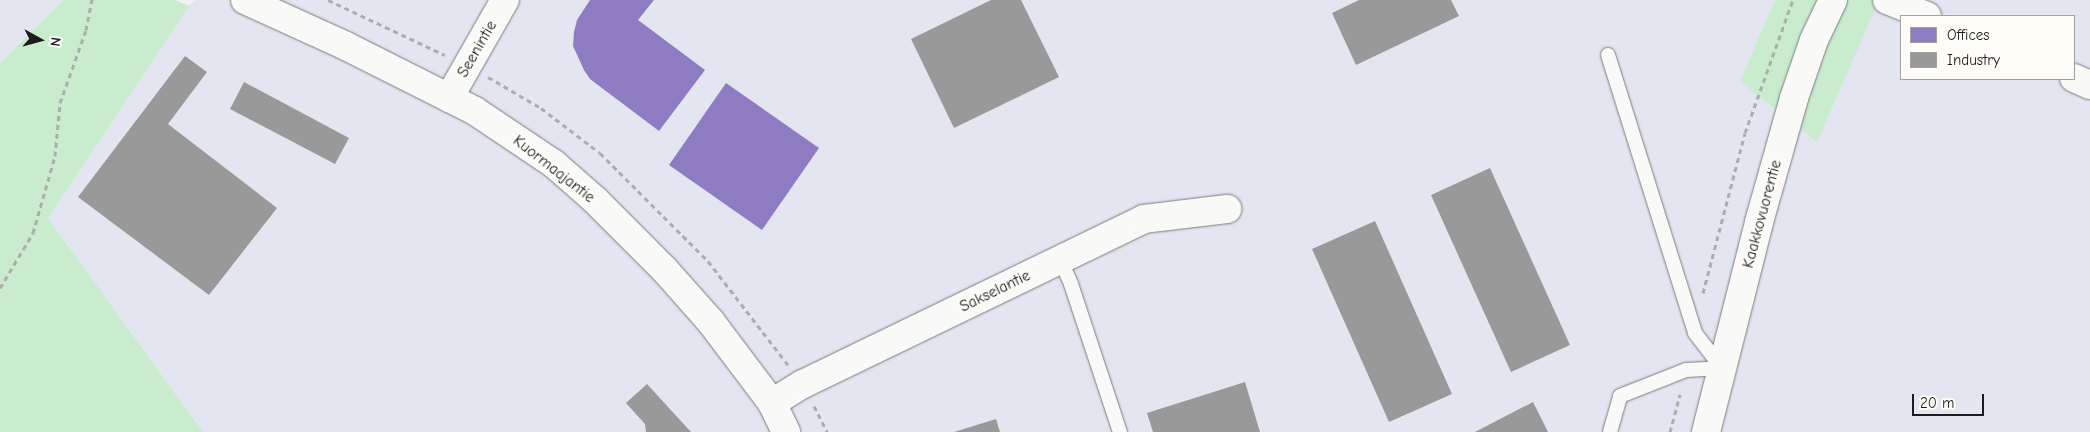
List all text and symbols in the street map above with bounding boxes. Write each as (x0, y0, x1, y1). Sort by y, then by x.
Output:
north arrow (15, 15, 65, 65)
legend (1900, 15, 2075, 80)
street label: Seenintie (453, 17, 501, 81)
text: Offices (1947, 26, 1989, 44)
text: N (46, 36, 64, 47)
text: Industry (1947, 51, 2000, 69)
street label: Kuormaajantie (509, 131, 599, 207)
street label: Kaakkovuorentie (1738, 158, 1786, 270)
street label: Sakselantie (957, 266, 1033, 316)
scale bar (1915, 384, 1988, 416)
text: 20 m (1920, 394, 1954, 412)

